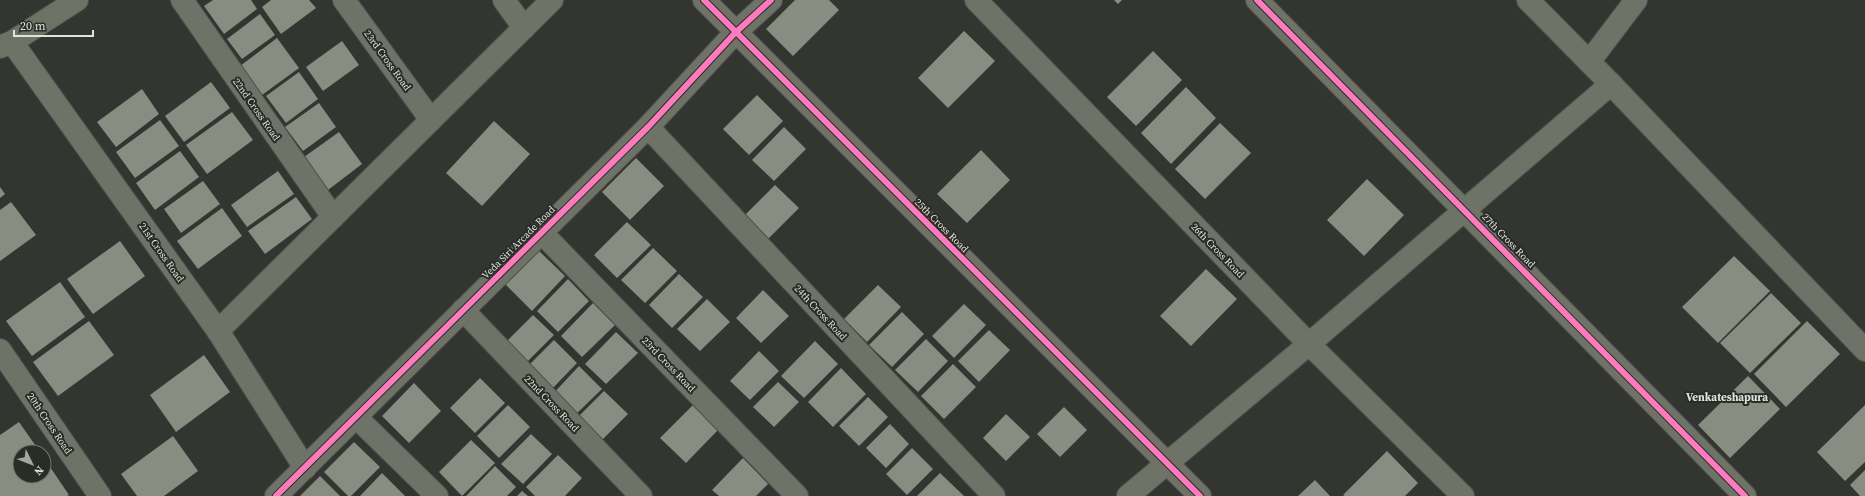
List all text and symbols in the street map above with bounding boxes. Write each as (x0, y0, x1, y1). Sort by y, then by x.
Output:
scale bar (14, 12, 93, 38)
text: 20 m (20, 18, 46, 34)
street label: 23rd Cross Road (361, 27, 414, 93)
street label: 22nd Cross Road (230, 75, 283, 143)
street label: 25th Cross Road (912, 196, 972, 255)
street label: Veda Siri Arcade Road (479, 203, 558, 282)
street label: 27th Cross Road (1479, 210, 1538, 271)
street label: 21st Cross Road (136, 220, 187, 285)
street label: 26th Cross Road (1188, 220, 1247, 281)
street label: 24th Cross Road (792, 282, 850, 343)
street label: 23rd Cross Road (639, 334, 698, 395)
street label: 22nd Cross Road (521, 372, 582, 435)
street label: 20th Cross Road (24, 390, 75, 457)
district label: Venkateshapura (1686, 390, 1768, 405)
north arrow (12, 444, 52, 484)
text: N (31, 462, 47, 479)

